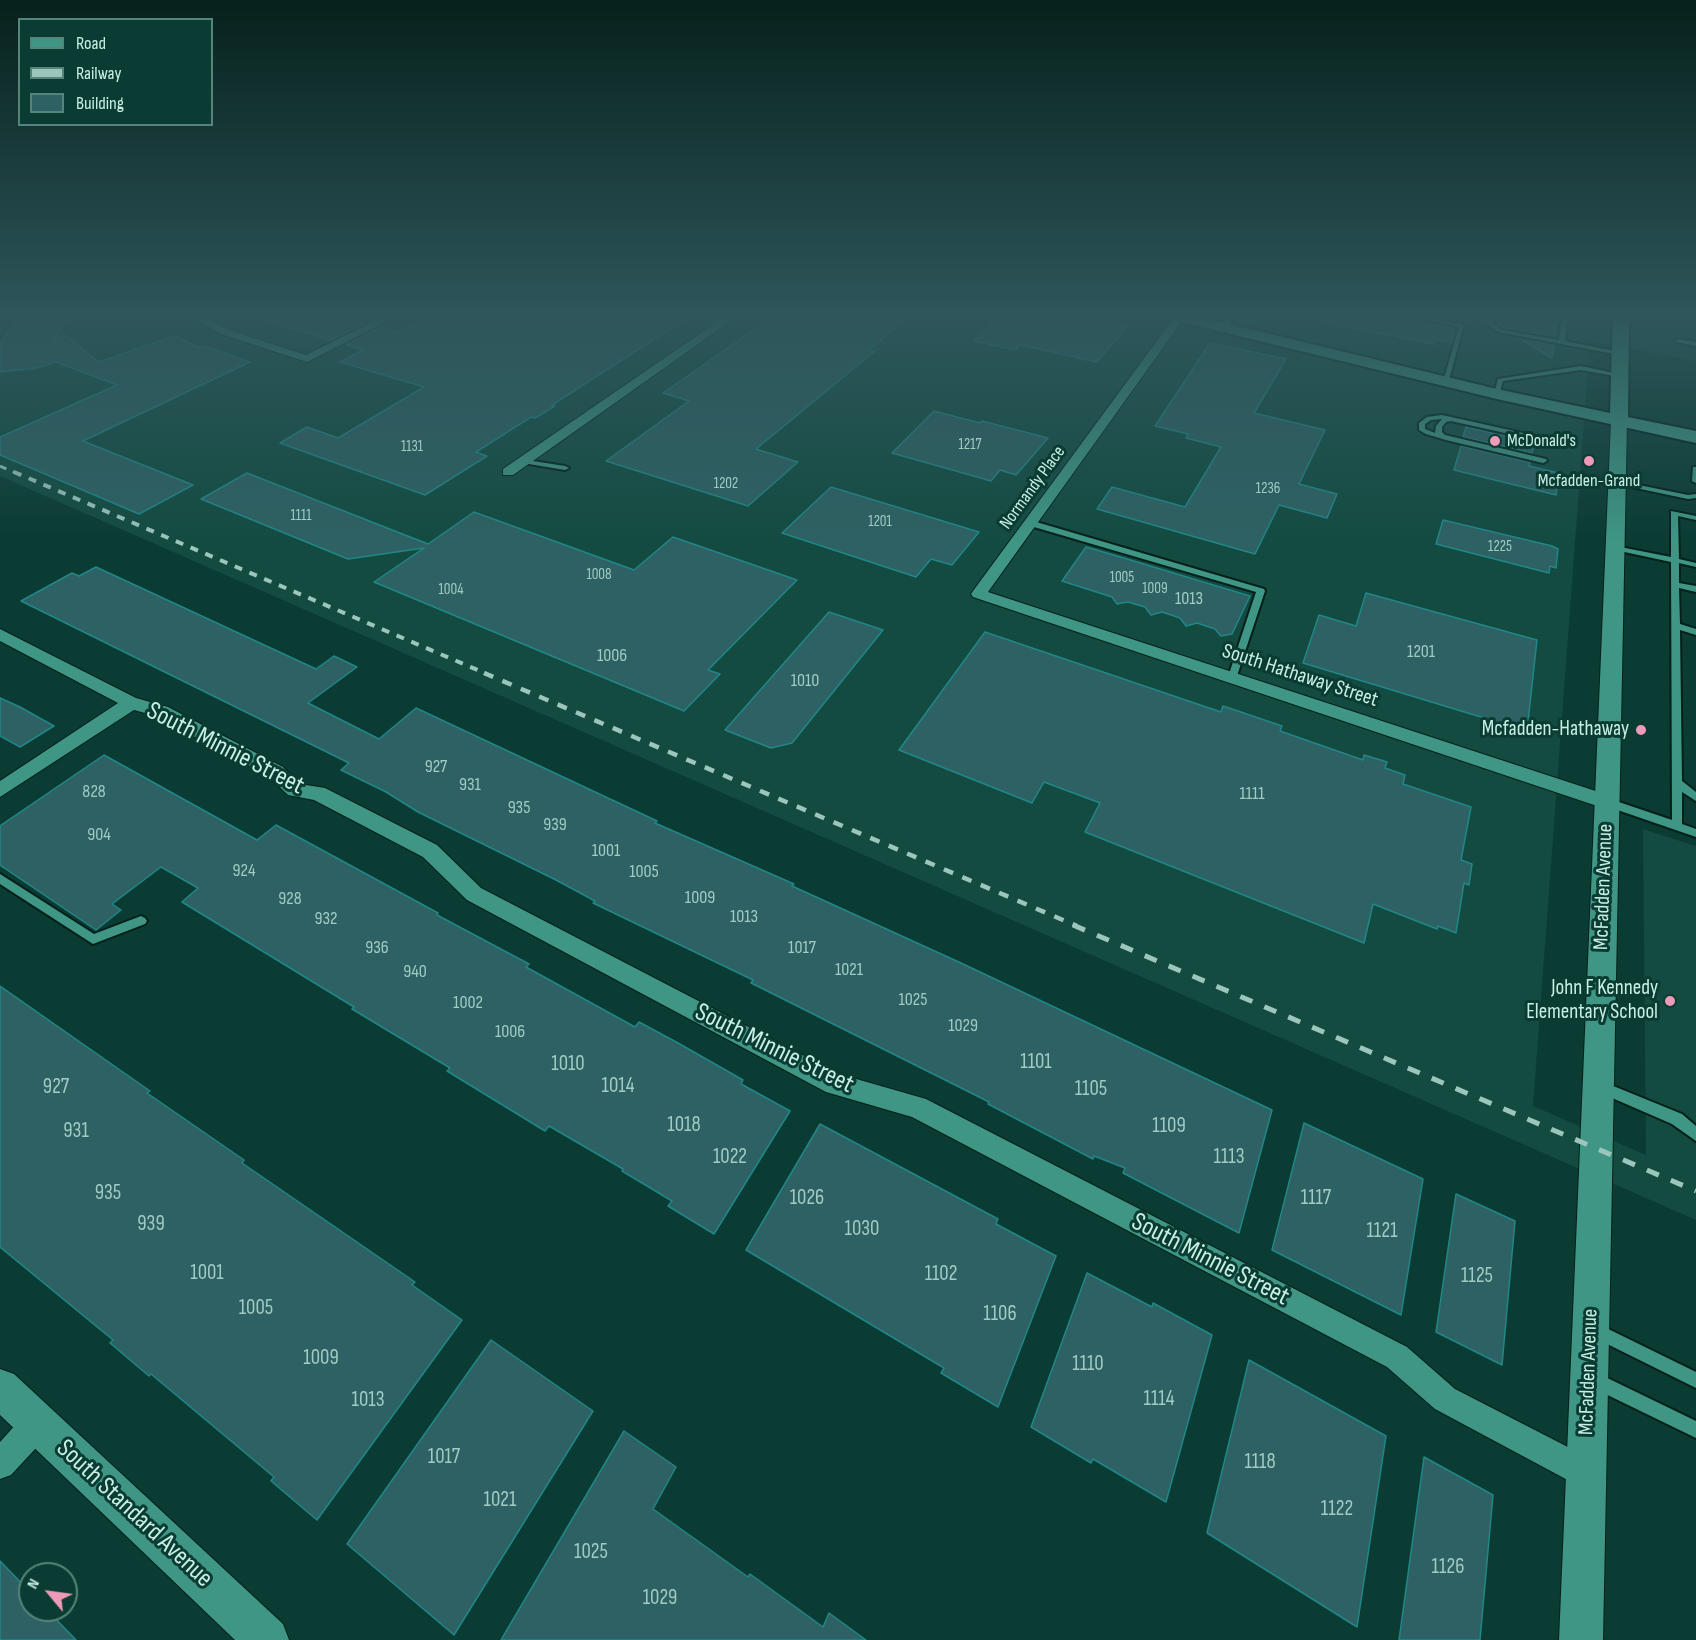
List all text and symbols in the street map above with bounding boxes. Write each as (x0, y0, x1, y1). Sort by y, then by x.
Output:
legend (18, 18, 213, 126)
text: Road (76, 33, 106, 54)
text: Railway (76, 63, 121, 84)
text: Building (76, 93, 124, 114)
place label: McDonald's (1507, 430, 1576, 452)
marker: McDonald's (1488, 434, 1502, 448)
house number: 1217 (959, 436, 981, 454)
house number: 1131 (401, 438, 423, 456)
street label: Normandy Place (996, 442, 1070, 534)
marker: Mcfadden-Grand (1582, 454, 1596, 468)
place label: Mcfadden-Grand (1538, 470, 1640, 492)
house number: 1202 (714, 475, 738, 493)
house number: 1236 (1256, 480, 1280, 498)
house number: 1111 (291, 507, 311, 525)
house number: 1201 (868, 513, 892, 531)
house number: 1225 (1488, 538, 1512, 556)
house number: 1008 (586, 566, 612, 584)
house number: 1005 (1110, 569, 1134, 587)
house number: 1009 (1142, 580, 1168, 598)
house number: 1004 (439, 581, 463, 599)
house number: 1013 (1175, 588, 1203, 610)
street label: South Hathaway Street (1219, 639, 1381, 713)
house number: 1201 (1407, 641, 1435, 663)
house number: 1006 (597, 645, 627, 667)
house number: 1010 (791, 670, 819, 692)
street label: South Minnie Street (141, 696, 309, 802)
place label: Mcfadden-Hathaway (1482, 717, 1629, 743)
marker: Mcfadden-Hathaway (1634, 723, 1648, 737)
house number: 927 (425, 756, 447, 778)
house number: 931 (459, 774, 481, 796)
house number: 828 (82, 781, 106, 803)
house number: 1111 (1239, 783, 1265, 805)
house number: 935 (508, 797, 530, 819)
house number: 939 (543, 814, 567, 836)
house number: 904 (87, 824, 111, 846)
street label: McFadden Avenue (1589, 824, 1619, 950)
house number: 1001 (592, 840, 620, 862)
house number: 924 (233, 860, 255, 882)
house number: 1005 (629, 861, 659, 883)
house number: 1009 (685, 887, 715, 909)
house number: 928 (278, 888, 302, 910)
house number: 1013 (730, 906, 758, 928)
house number: 932 (315, 908, 337, 930)
house number: 936 (365, 937, 389, 959)
house number: 1017 (788, 937, 816, 959)
house number: 1021 (835, 959, 863, 981)
house number: 940 (403, 961, 427, 983)
place label: John F Kennedy Elementary School (1526, 976, 1658, 1026)
house number: 1025 (899, 989, 927, 1011)
house number: 1002 (453, 992, 483, 1014)
marker: John F Kennedy Elementary School (1663, 994, 1677, 1008)
street label: South Minnie Street (690, 997, 858, 1101)
house number: 1029 (948, 1015, 978, 1037)
house number: 1006 (495, 1021, 525, 1043)
house number: 1101 (1020, 1050, 1052, 1076)
house number: 1010 (551, 1052, 585, 1078)
house number: 1014 (602, 1074, 634, 1100)
house number: 927 (43, 1075, 69, 1101)
house number: 1105 (1075, 1077, 1107, 1103)
house number: 1018 (667, 1113, 701, 1139)
house number: 1109 (1152, 1114, 1186, 1140)
house number: 931 (63, 1119, 89, 1145)
house number: 1022 (713, 1145, 747, 1171)
house number: 1113 (1214, 1145, 1244, 1171)
house number: 935 (95, 1181, 121, 1207)
house number: 1026 (790, 1186, 824, 1212)
house number: 1117 (1301, 1186, 1331, 1212)
street label: South Minnie Street (1126, 1207, 1294, 1313)
house number: 939 (137, 1212, 165, 1238)
house number: 1030 (845, 1217, 879, 1243)
house number: 1121 (1367, 1219, 1397, 1245)
house number: 1001 (190, 1261, 224, 1287)
house number: 1102 (925, 1262, 957, 1288)
house number: 1125 (1461, 1264, 1493, 1290)
house number: 1005 (239, 1296, 273, 1322)
house number: 1106 (983, 1302, 1017, 1328)
street label: McFadden Avenue (1574, 1309, 1604, 1435)
house number: 1009 (303, 1346, 339, 1372)
house number: 1110 (1072, 1352, 1104, 1378)
house number: 1114 (1144, 1387, 1174, 1413)
house number: 1013 (352, 1388, 384, 1414)
street label: South Standard Avenue (49, 1434, 219, 1594)
house number: 1017 (428, 1445, 460, 1471)
house number: 1118 (1244, 1450, 1276, 1476)
house number: 1021 (484, 1488, 516, 1514)
house number: 1122 (1321, 1497, 1353, 1523)
house number: 1025 (574, 1540, 608, 1566)
house number: 1126 (1432, 1555, 1464, 1581)
north arrow (18, 1562, 78, 1622)
text: N (23, 1576, 44, 1592)
house number: 1029 (643, 1586, 677, 1612)

